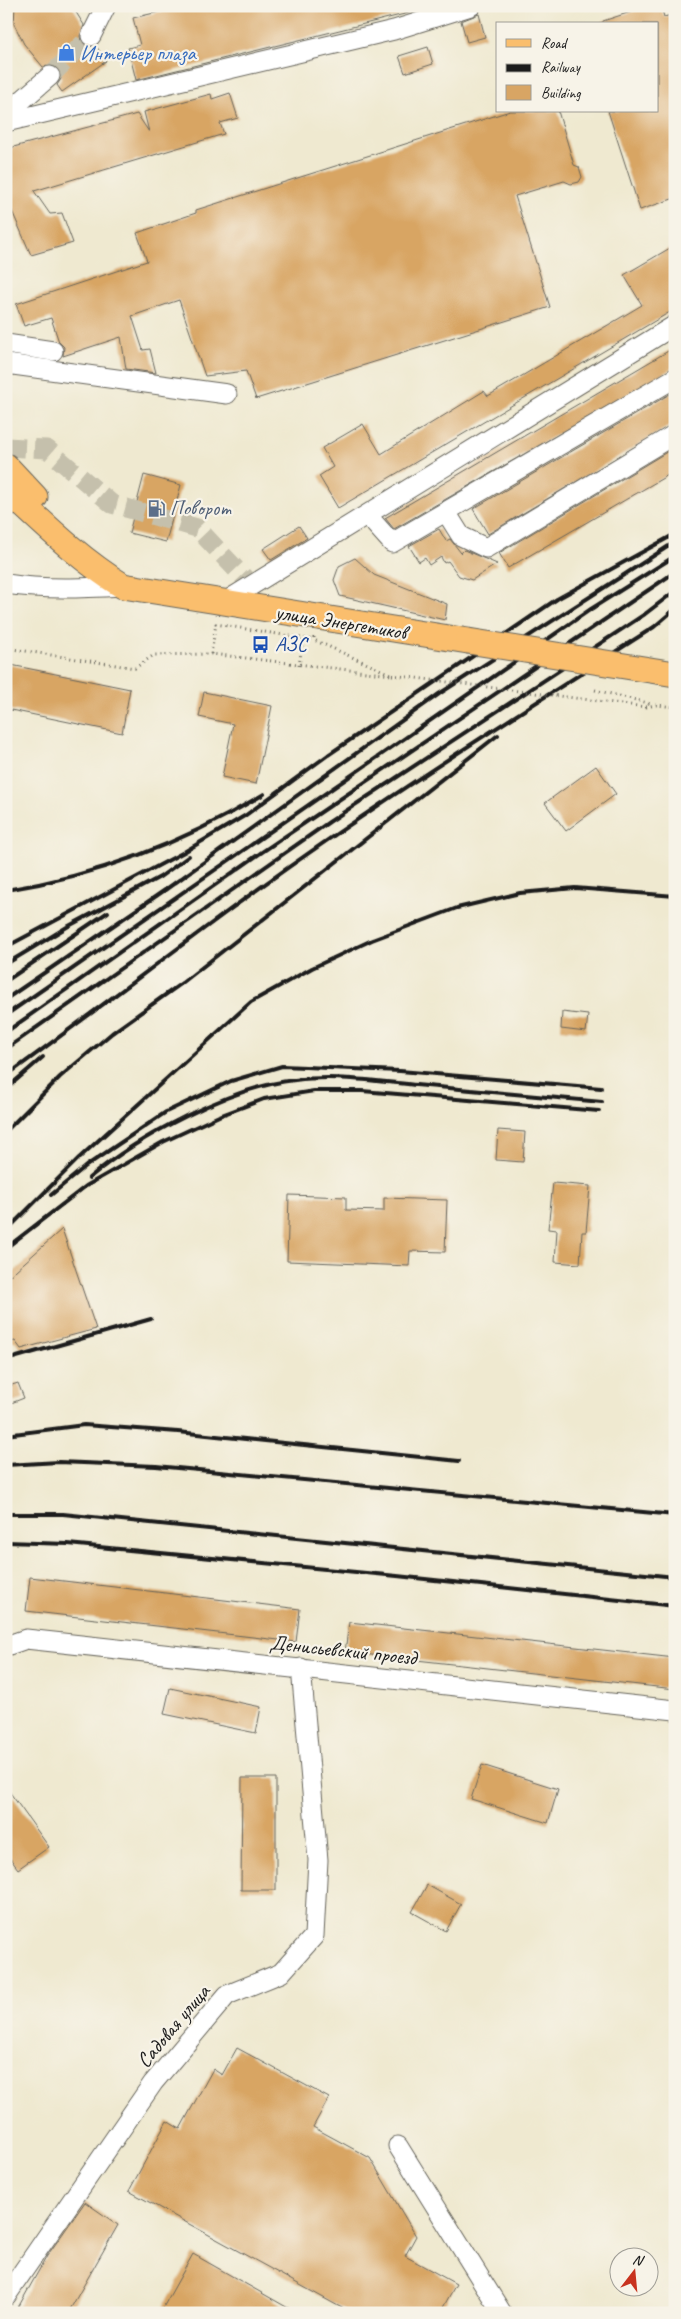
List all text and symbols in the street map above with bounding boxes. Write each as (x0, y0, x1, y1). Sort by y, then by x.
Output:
legend (496, 22, 658, 112)
text: Road (541, 34, 568, 53)
place label: Интерьер плаза (80, 40, 198, 66)
shop icon: Интерьер плаза (56, 43, 76, 63)
text: Railway (541, 58, 582, 77)
text: Building (541, 84, 581, 103)
place label: Поворот (170, 495, 232, 521)
fuel station icon: Поворот (146, 498, 166, 518)
street label: улица Энергетиков (272, 599, 412, 646)
place label: АЗС (275, 631, 310, 657)
bus stop icon: АЗС (251, 634, 271, 654)
street label: Денисьевский проезд (268, 1629, 420, 1671)
street label: Садовая улица (131, 1978, 217, 2073)
north arrow (608, 2246, 658, 2296)
text: N (631, 2251, 646, 2270)

